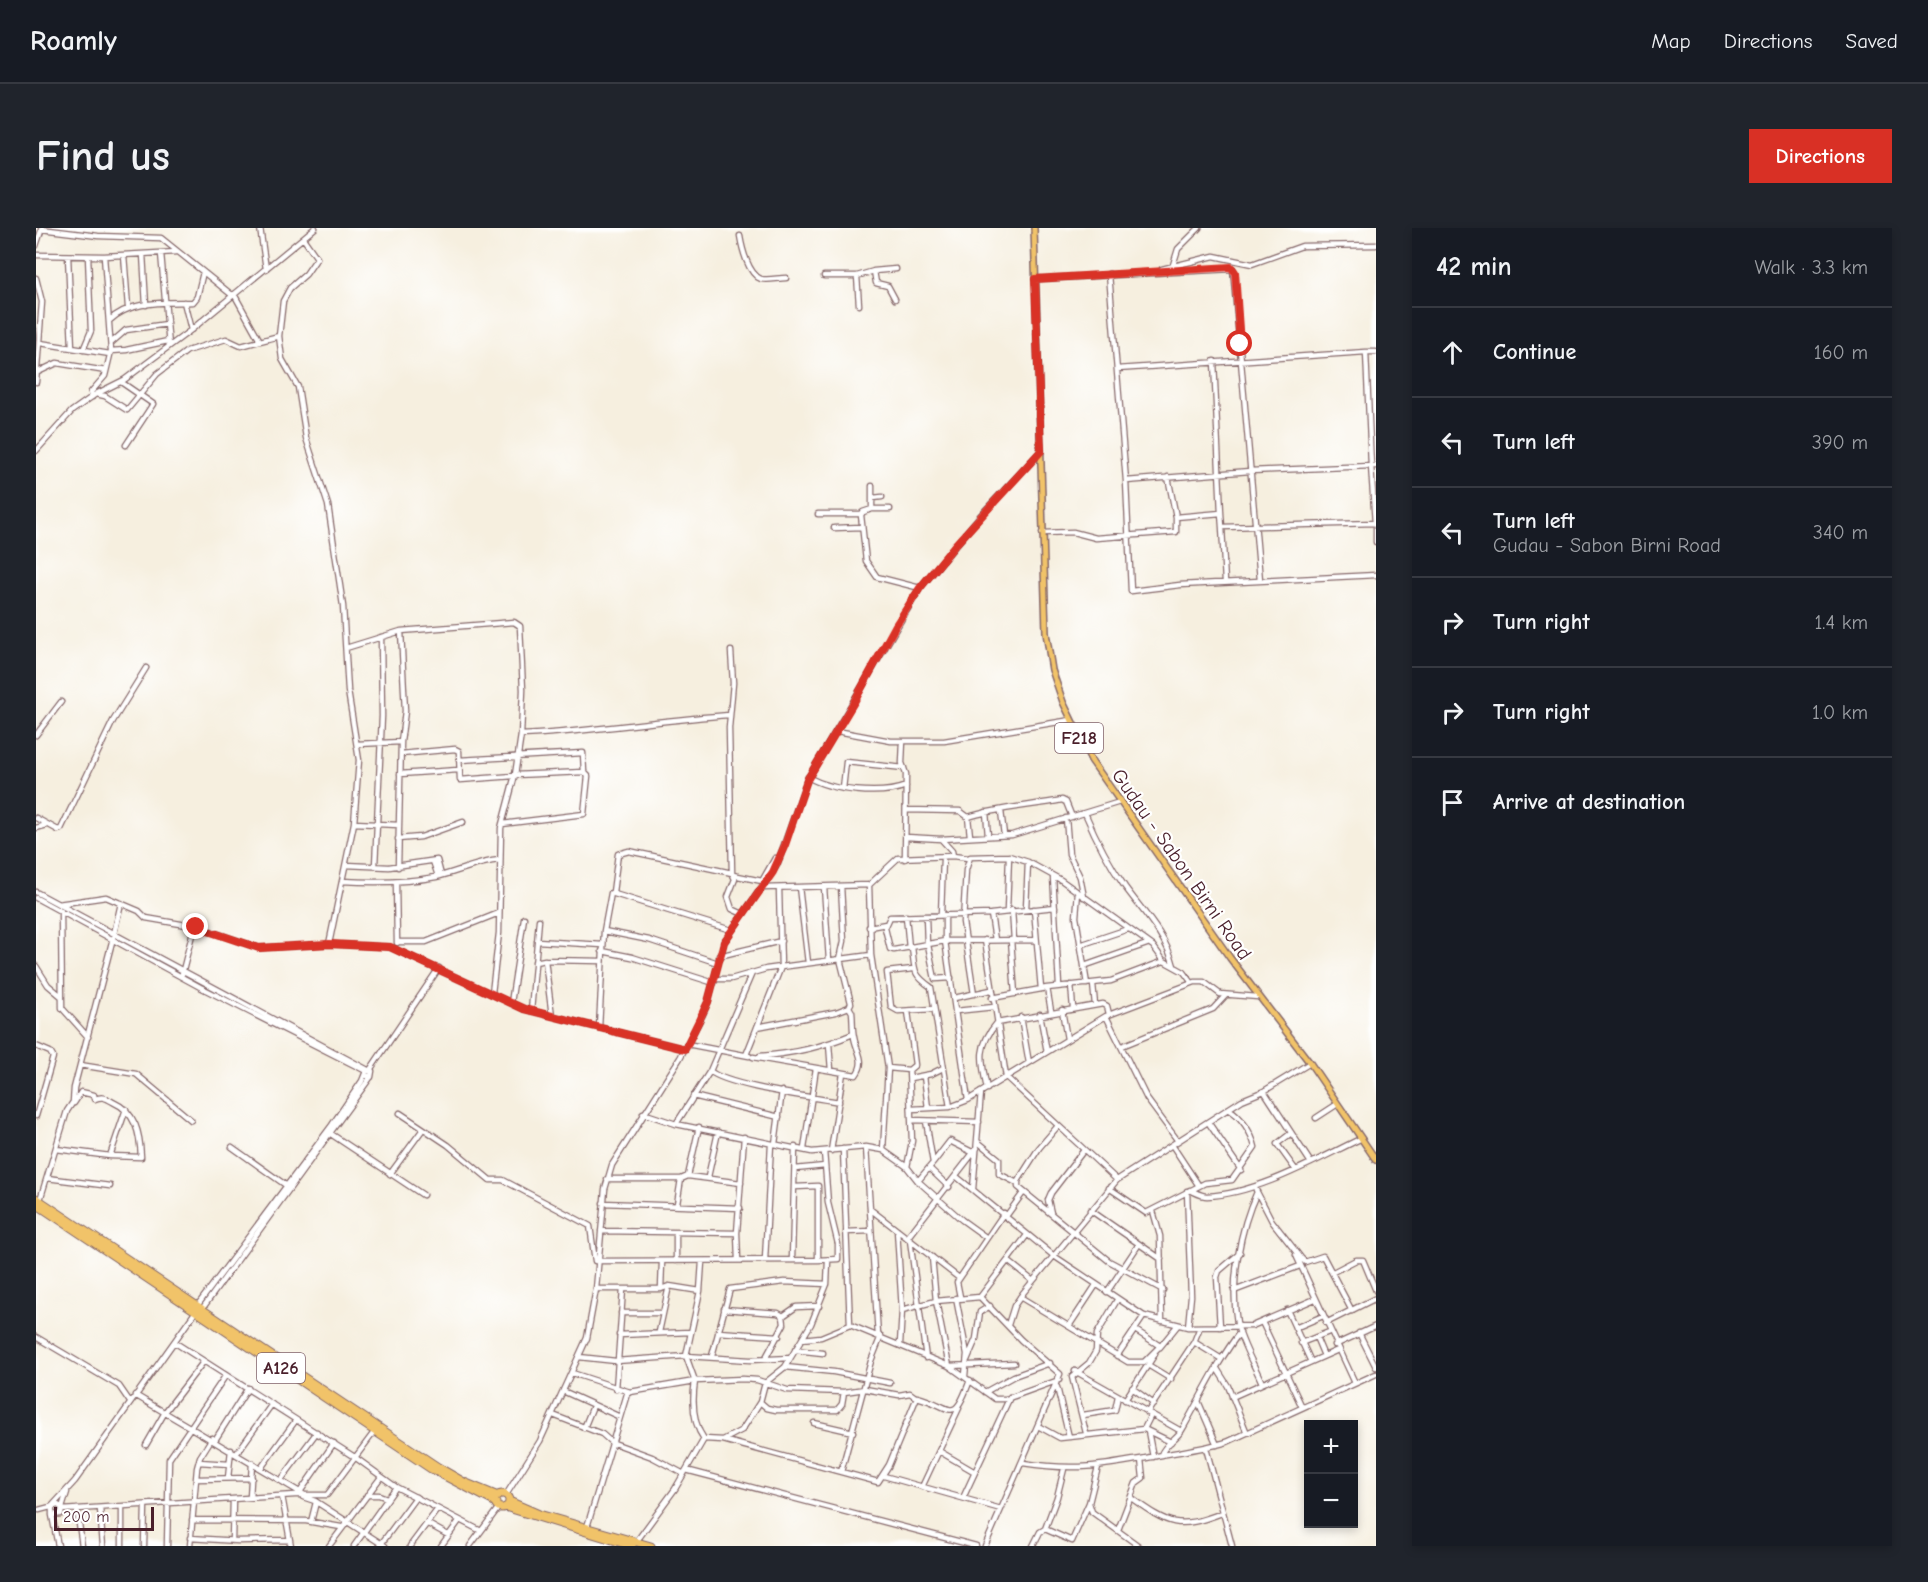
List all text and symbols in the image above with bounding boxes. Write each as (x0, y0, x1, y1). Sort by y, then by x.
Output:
text: Roamly (30, 25, 117, 57)
text: Map (1651, 29, 1691, 53)
text: Directions (1724, 29, 1813, 53)
text: Saved (1846, 29, 1898, 53)
button: Directions (1749, 129, 1892, 183)
text: Find us (36, 132, 170, 181)
text: 42 min (1436, 252, 1512, 282)
text: Walk · 3.3 km (1755, 256, 1868, 279)
route start (1226, 330, 1252, 356)
icon: ahead (1436, 336, 1469, 369)
text: Continue (1493, 339, 1576, 365)
text: 160 m (1814, 341, 1868, 364)
icon: left (1436, 426, 1469, 459)
text: Turn left (1493, 429, 1575, 455)
text: 390 m (1812, 431, 1868, 454)
text: Turn left (1493, 508, 1575, 534)
icon: left (1436, 516, 1469, 549)
text: 340 m (1813, 521, 1868, 544)
text: Gudau - Sabon Birni Road (1493, 534, 1721, 557)
icon: right (1436, 606, 1469, 639)
text: Turn right (1493, 609, 1590, 635)
text: 1.4 km (1814, 611, 1868, 634)
icon: right (1436, 696, 1469, 729)
text: Turn right (1493, 699, 1590, 725)
text: 1.0 km (1812, 701, 1868, 724)
road number: F218 (1055, 723, 1103, 753)
street label: Gudau - Sabon Birni Road (1107, 764, 1256, 964)
icon: arrive (1436, 786, 1469, 819)
text: Arrive at destination (1493, 789, 1685, 815)
route end (182, 913, 208, 939)
road number: A126 (257, 1353, 305, 1383)
map controls (1304, 1420, 1358, 1528)
button: + (1304, 1420, 1358, 1474)
button: − (1304, 1474, 1358, 1528)
scale bar (54, 1504, 154, 1532)
text: 200 m (63, 1508, 109, 1526)

